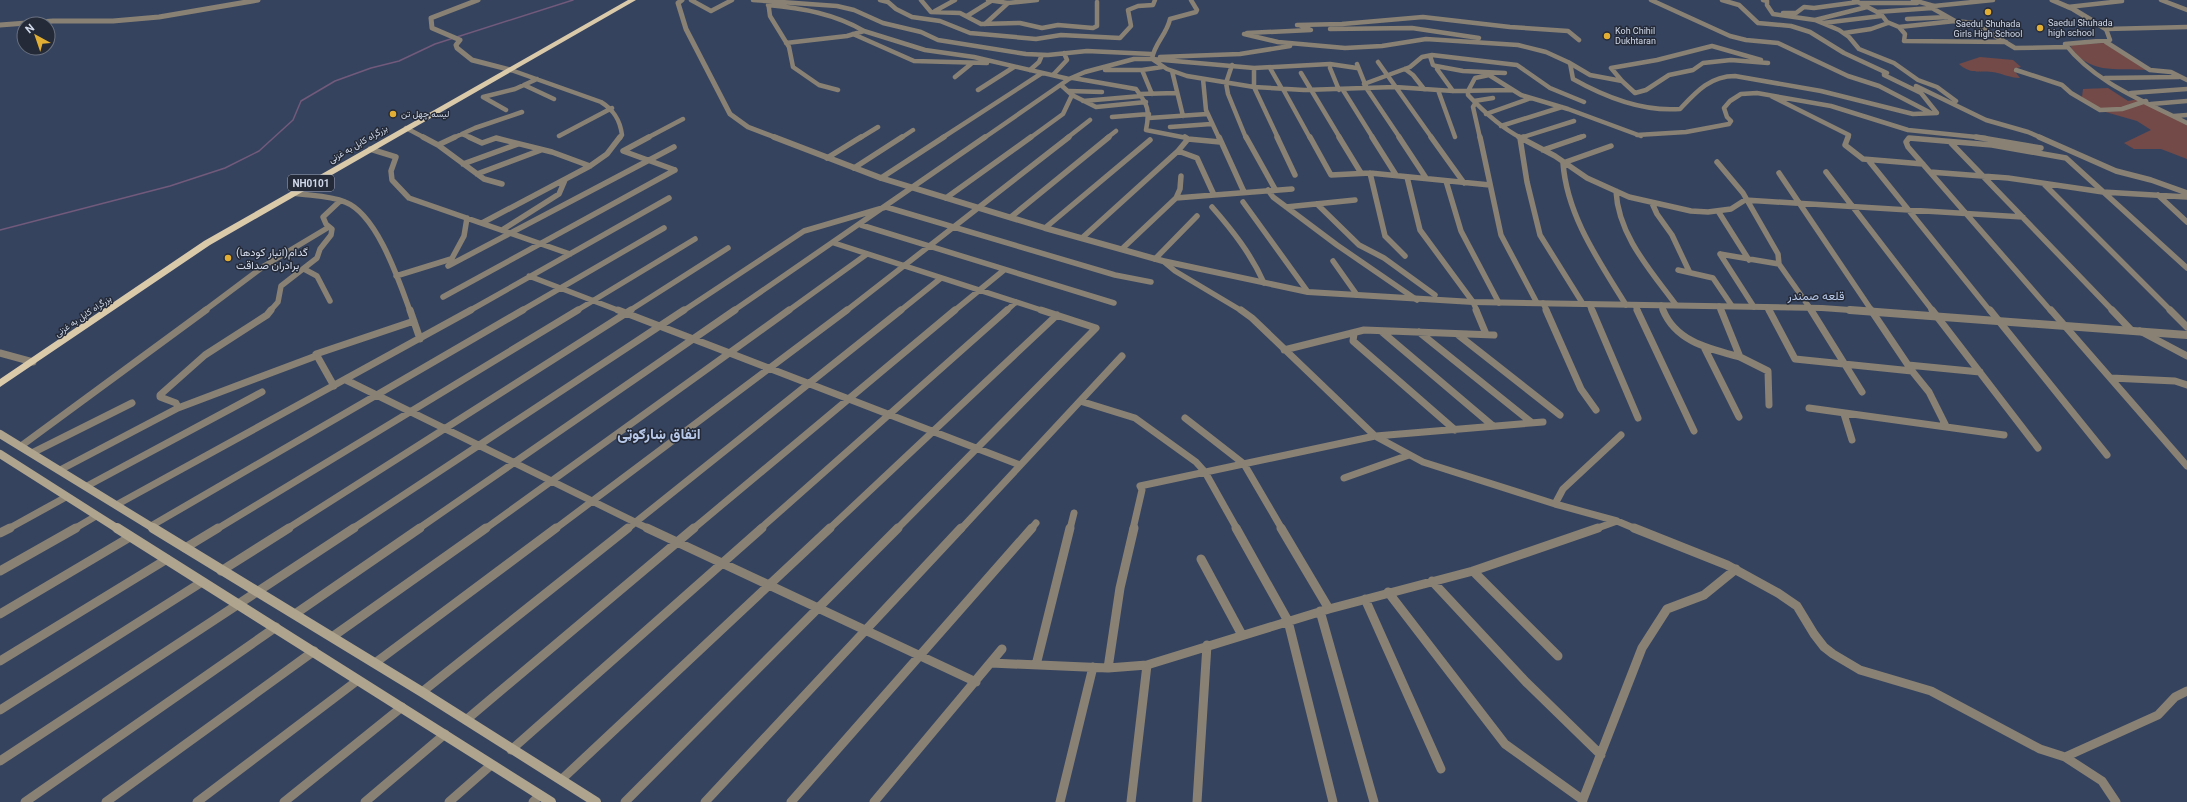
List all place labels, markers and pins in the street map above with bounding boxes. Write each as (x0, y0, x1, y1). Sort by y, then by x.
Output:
marker: Saedul Shuhada Girls High School (1983, 7, 1993, 17)
place label: Saedul Shuhada high school (2048, 18, 2113, 38)
place label: Saedul Shuhada Girls High School (1954, 19, 2022, 39)
marker: Saedul Shuhada high school (2035, 23, 2045, 33)
place label: Koh Chihil Dukhtaran (1615, 26, 1656, 46)
marker: Koh Chihil Dukhtaran (1602, 31, 1612, 41)
marker: لیسه چهل تن (388, 109, 398, 119)
place label: لیسه چهل تن (401, 109, 449, 120)
place label: (انبار کودها)گدام برادران صداقت (236, 246, 308, 272)
marker: (انبار کودها)گدام برادران صداقت (223, 253, 233, 263)

